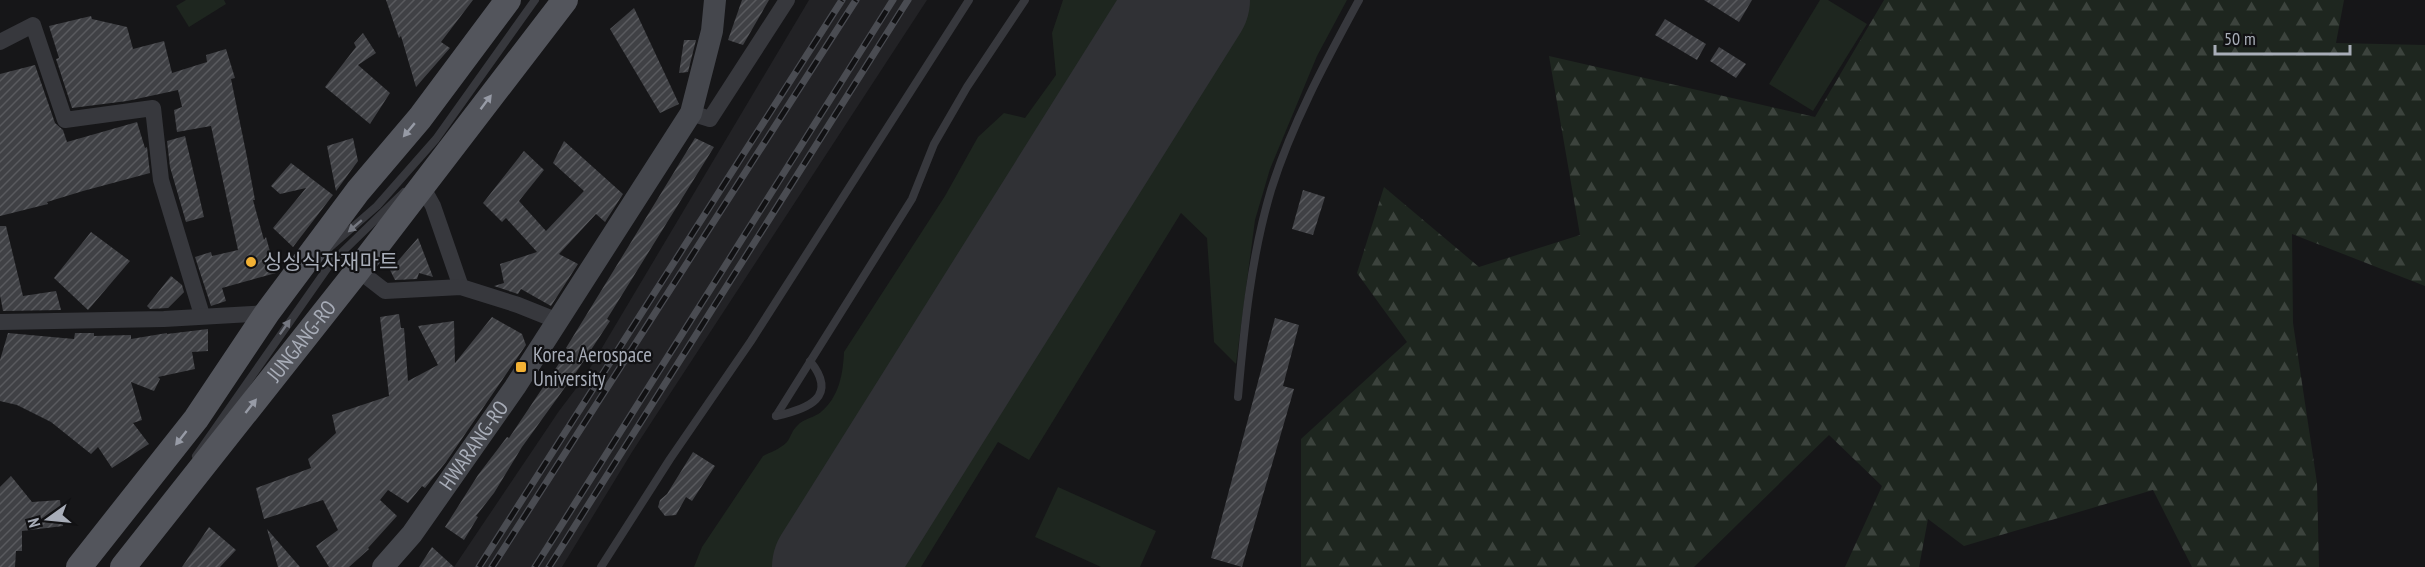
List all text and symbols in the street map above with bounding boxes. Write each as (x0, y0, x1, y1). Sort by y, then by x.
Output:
scale bar (2215, 18, 2350, 56)
text: 50 m (2224, 27, 2256, 50)
one-way arrow (480, 95, 492, 110)
one-way arrow (403, 122, 416, 138)
one-way arrow (347, 219, 362, 233)
place label: 싱싱식자재마트 (263, 248, 398, 275)
marker: 싱싱식자재마트 (244, 255, 258, 269)
street label: JUNGANG-RO (260, 295, 342, 388)
one-way arrow (279, 320, 291, 336)
place label: Korea Aerospace University (533, 341, 652, 392)
marker: Korea Aerospace University (514, 360, 528, 374)
street label: HWARANG-RO (433, 395, 514, 495)
one-way arrow (244, 398, 257, 414)
one-way arrow (174, 430, 187, 446)
north arrow (18, 489, 78, 549)
text: N (23, 516, 44, 530)

